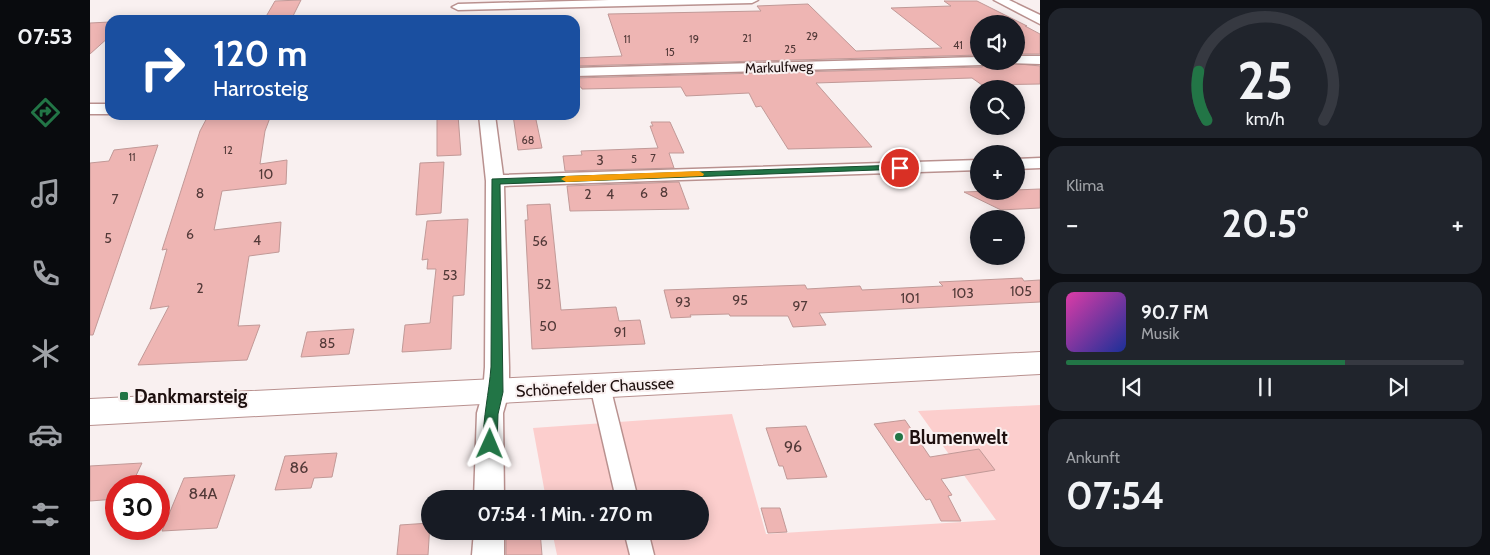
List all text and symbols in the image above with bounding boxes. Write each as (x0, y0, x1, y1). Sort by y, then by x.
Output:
map controls (970, 15, 1025, 265)
button: sound (970, 15, 1025, 70)
text: 07:53 (17, 23, 73, 50)
house number: 29 (806, 29, 818, 43)
house number: 21 (742, 31, 752, 45)
text: 120 m (213, 32, 307, 75)
house number: 11 (623, 32, 631, 46)
house number: 19 (689, 32, 699, 46)
icon: right (130, 35, 195, 100)
house number: 41 (953, 38, 963, 52)
house number: 25 (784, 42, 796, 56)
house number: 15 (665, 45, 675, 59)
text: 25 (1237, 49, 1293, 112)
street label: Markulfweg (745, 57, 814, 77)
text: Harrosteig (213, 75, 308, 102)
button: search (970, 80, 1025, 135)
icon: directions (28, 95, 63, 130)
text: km/h (1245, 108, 1285, 129)
house number: 68 (522, 133, 534, 147)
house number: 12 (223, 143, 233, 157)
button: + (970, 145, 1025, 200)
pin (879, 147, 921, 189)
house number: 11 (128, 150, 136, 164)
house number: 3 (596, 151, 604, 169)
house number: 7 (650, 151, 656, 165)
house number: 5 (631, 152, 637, 166)
icon: arrive (886, 154, 914, 182)
house number: 10 (259, 165, 273, 183)
icon: music (28, 176, 63, 211)
text: Klima (1066, 176, 1104, 195)
house number: 8 (660, 183, 668, 201)
house number: 8 (196, 184, 204, 202)
house number: 6 (640, 184, 648, 202)
house number: 2 (584, 185, 592, 203)
house number: 4 (606, 185, 614, 203)
house number: 7 (111, 190, 119, 208)
text: 20.5° (1222, 200, 1308, 247)
text: − (1066, 207, 1078, 241)
text: + (1452, 207, 1464, 241)
button: − (970, 210, 1025, 265)
house number: 6 (186, 225, 194, 243)
house number: 5 (104, 229, 112, 247)
house number: 4 (253, 231, 261, 249)
house number: 56 (532, 232, 548, 250)
icon: phone (28, 256, 63, 291)
house number: 53 (442, 266, 458, 284)
house number: 52 (537, 275, 551, 293)
house number: 2 (196, 279, 204, 297)
house number: 105 (1010, 282, 1032, 300)
house number: 103 (952, 284, 974, 302)
house number: 101 (901, 289, 919, 307)
house number: 95 (732, 291, 748, 309)
house number: 93 (675, 293, 691, 311)
house number: 97 (793, 297, 808, 315)
text: 90.7 FM (1141, 301, 1209, 324)
house number: 50 (539, 317, 557, 335)
house number: 91 (614, 323, 626, 341)
text: Musik (1141, 324, 1179, 343)
house number: 85 (319, 334, 335, 352)
icon: climate (28, 336, 63, 371)
street label: Schönefelder Chaussee (516, 373, 674, 401)
icon: previous (1118, 373, 1146, 401)
icon: pause (1251, 373, 1279, 401)
icon: next (1384, 373, 1412, 401)
place label: Dankmarsteig (134, 385, 248, 408)
marker: Dankmarsteig (118, 390, 130, 402)
icon: car (28, 417, 63, 452)
position arrow (463, 417, 515, 469)
place label: Blumenwelt (909, 426, 1008, 449)
marker: Blumenwelt (893, 431, 905, 443)
house number: 96 (784, 437, 802, 456)
text: Ankunft (1066, 448, 1120, 467)
house number: 86 (290, 458, 308, 477)
text: 07:54 (1066, 472, 1165, 519)
speed limit sign: 30 (105, 475, 170, 540)
house number: 84A (189, 484, 218, 503)
icon: filters (28, 497, 63, 532)
text: 07:54 · 1 Min. · 270 m (477, 503, 653, 526)

